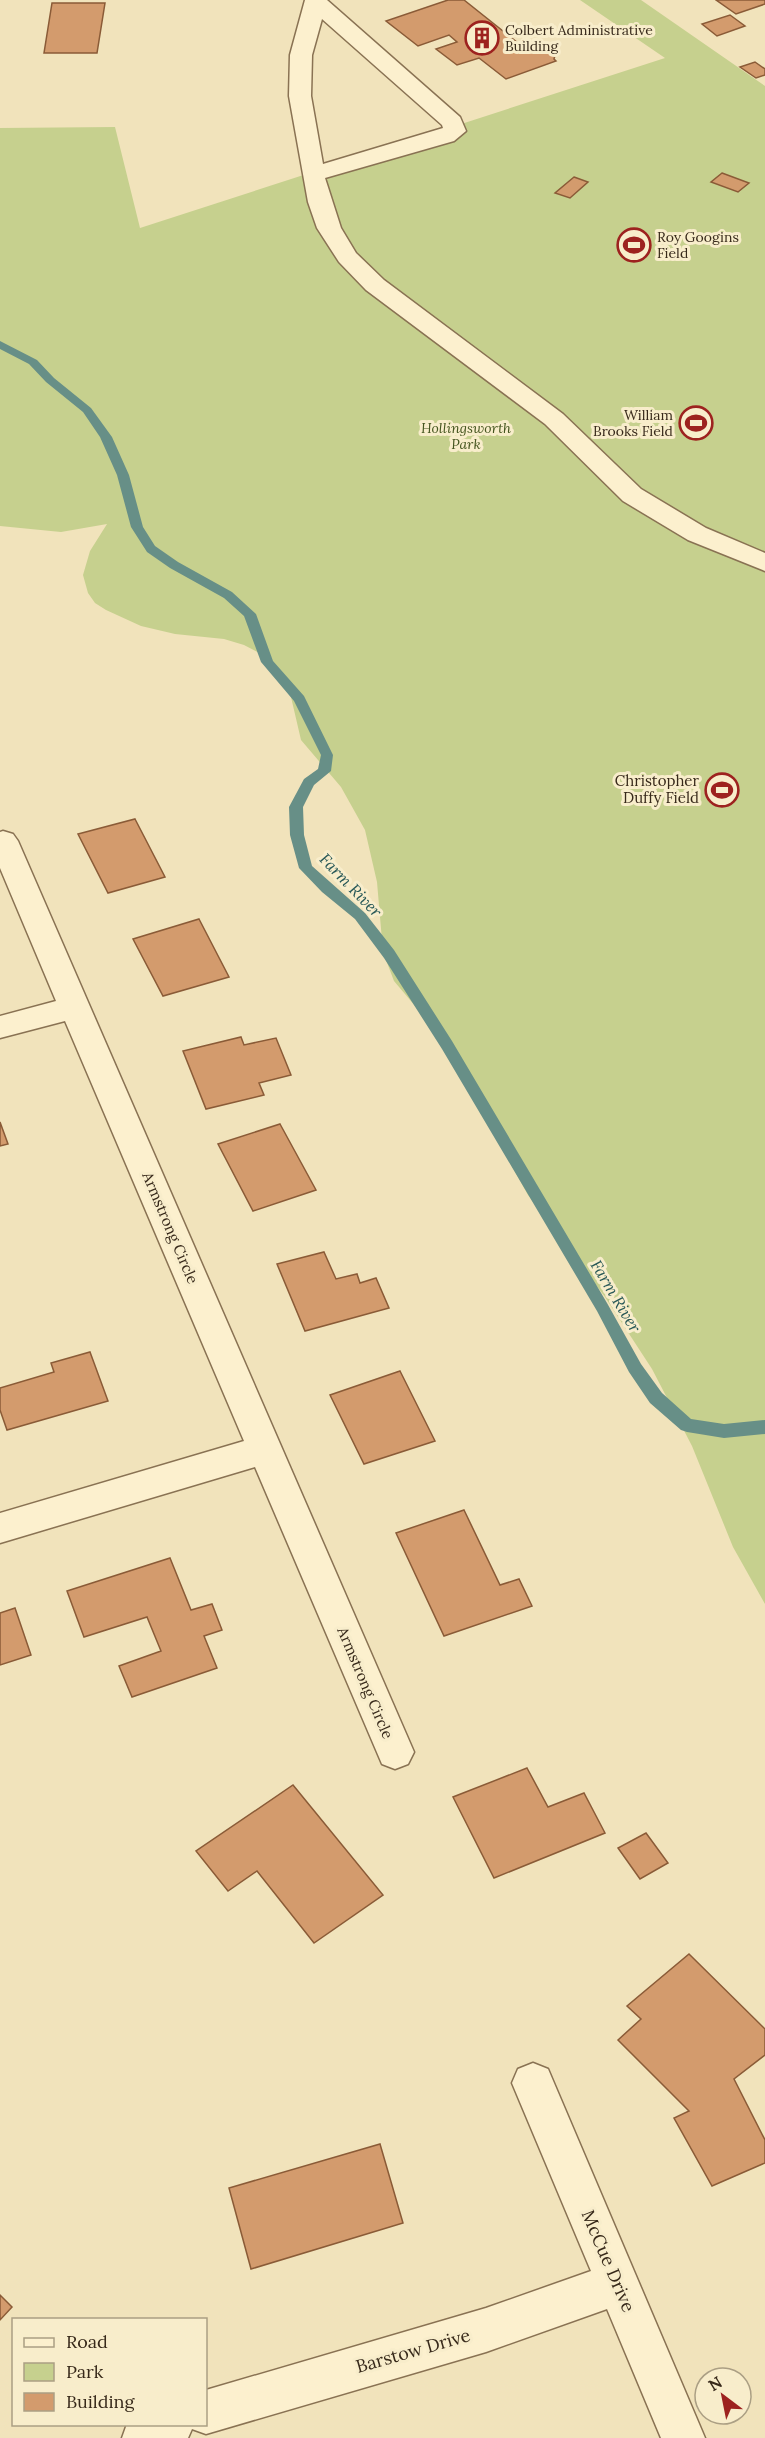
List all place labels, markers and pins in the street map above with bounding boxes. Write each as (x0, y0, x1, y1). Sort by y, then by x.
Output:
building icon: Colbert Administrative Building (464, 20, 500, 56)
place label: Colbert Administrative Building (505, 21, 653, 55)
sports icon: Roy Googins Field (616, 227, 652, 263)
place label: Roy Googins Field (657, 228, 739, 262)
sports icon: William Brooks Field (678, 405, 714, 441)
place label: William Brooks Field (593, 406, 673, 440)
place label: Christopher Duffy Field (615, 771, 699, 807)
sports icon: Christopher Duffy Field (704, 772, 740, 808)

